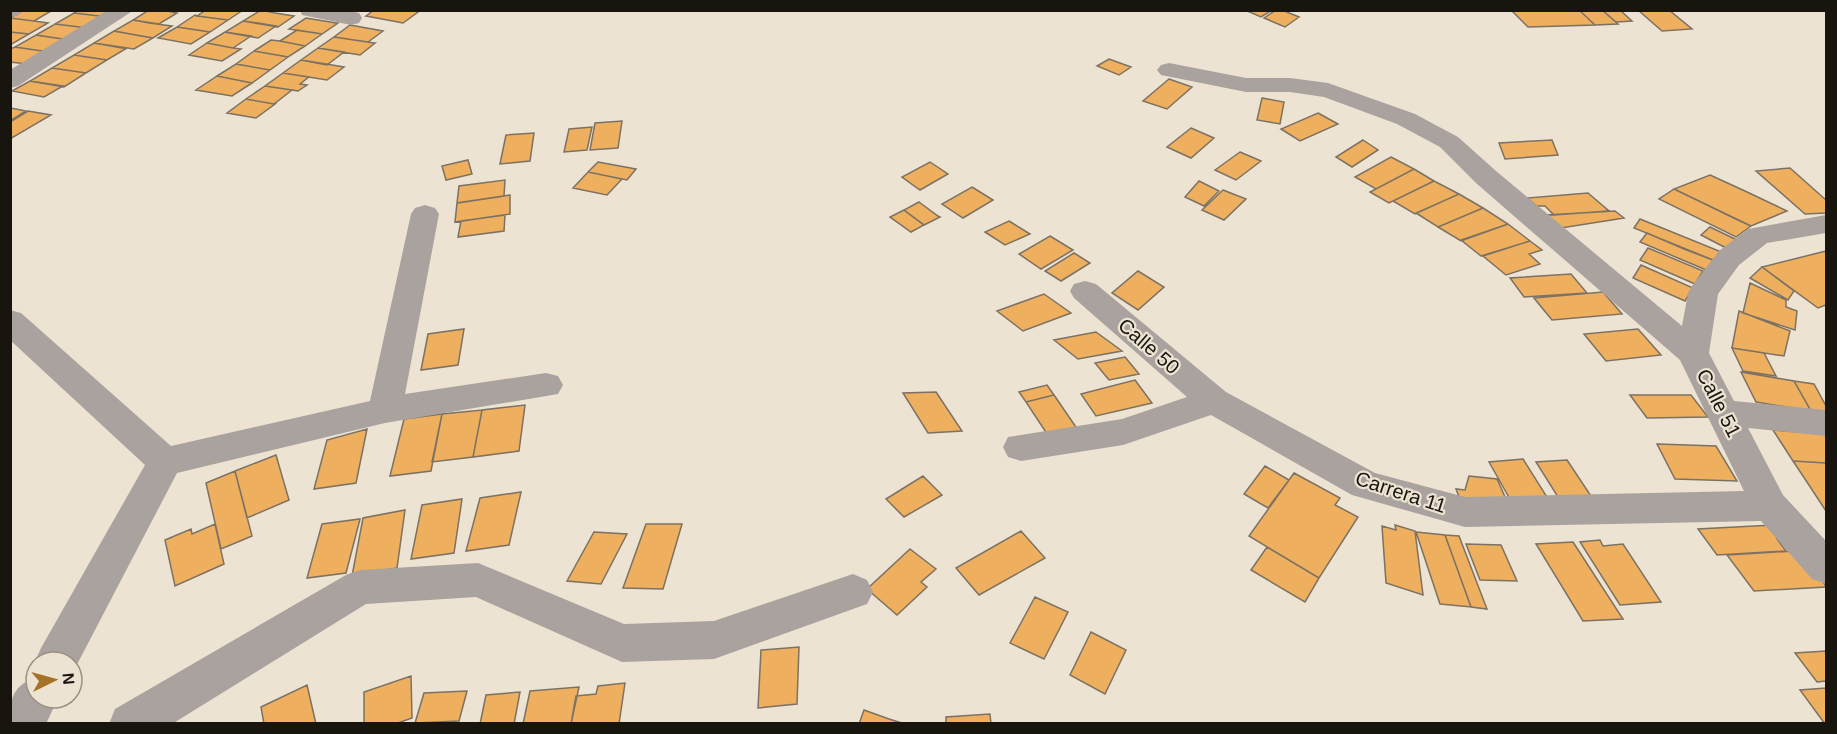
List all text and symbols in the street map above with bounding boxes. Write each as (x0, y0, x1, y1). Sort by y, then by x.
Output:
street label: Calle 50 (1114, 314, 1184, 378)
street label: Calle 51 (1693, 365, 1745, 441)
street label: Carrera 11 (1353, 467, 1449, 517)
north arrow (24, 650, 84, 710)
text: N (59, 672, 77, 685)

